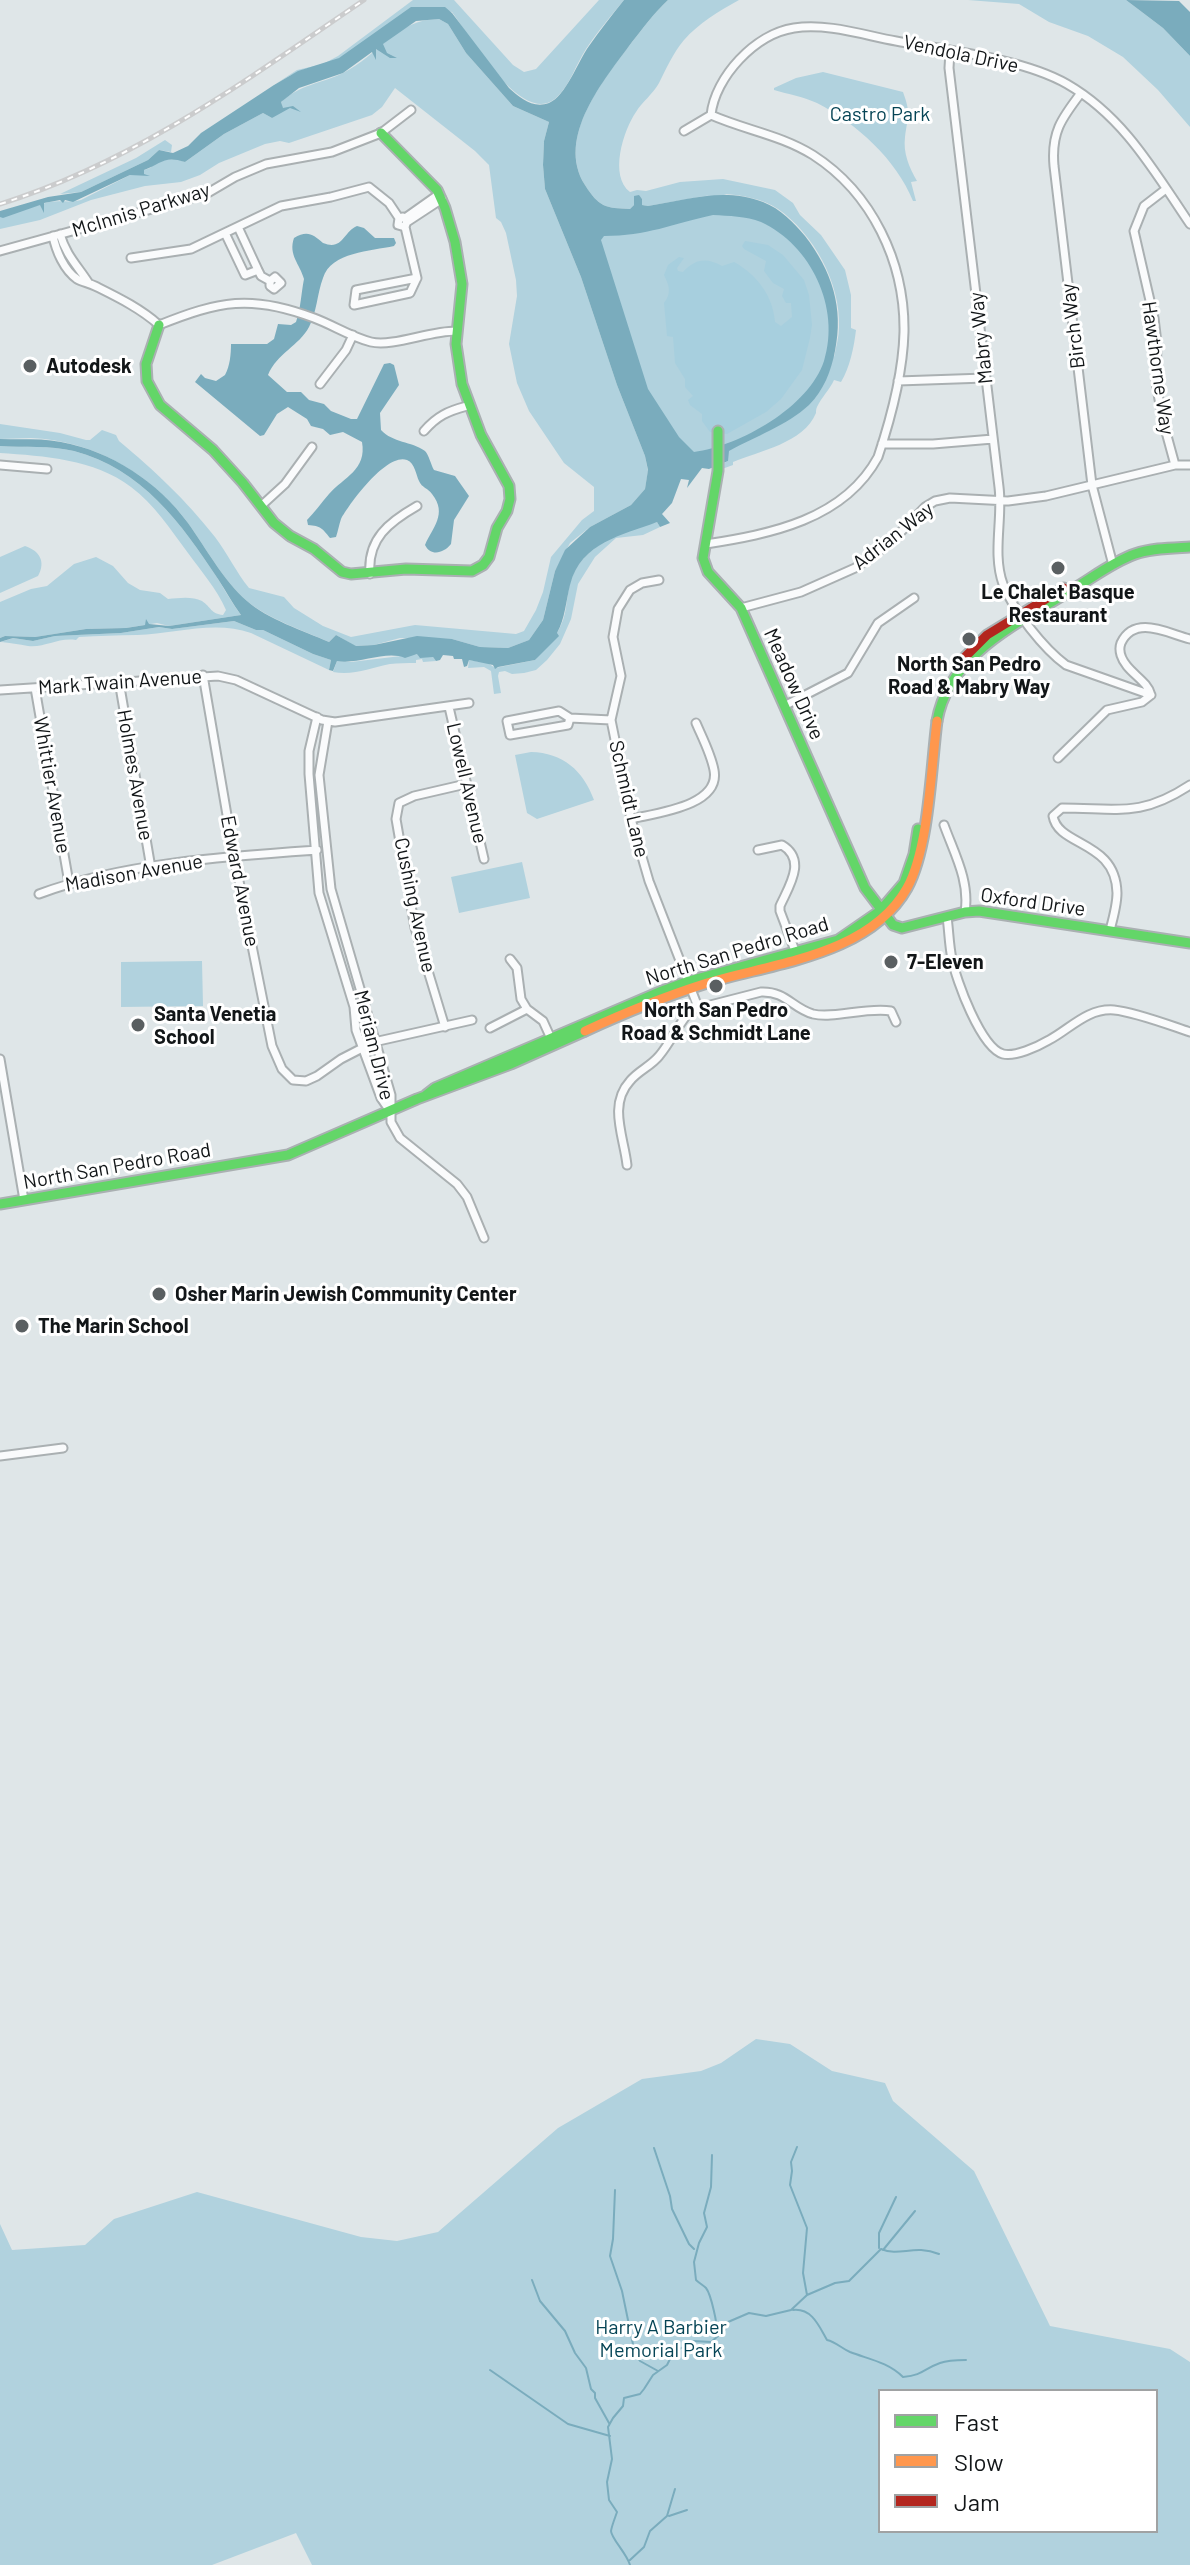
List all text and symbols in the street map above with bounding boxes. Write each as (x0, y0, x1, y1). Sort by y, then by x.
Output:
street label: Vendola Drive (901, 30, 1021, 78)
park label: Castro Park (830, 102, 930, 126)
street label: McInnis Parkway (69, 178, 213, 242)
street label: Birch Way (1056, 282, 1090, 370)
street label: Mabry Way (964, 291, 998, 385)
street label: Hawthorne Way (1137, 300, 1179, 436)
place label: Autodesk (46, 354, 132, 378)
marker: Autodesk (21, 357, 39, 375)
street label: Adrian Way (848, 497, 938, 575)
marker: Le Chalet Basque Restaurant (1049, 559, 1067, 577)
place label: Le Chalet Basque Restaurant (981, 580, 1135, 627)
street label: Meadow Drive (759, 625, 829, 743)
marker: North San Pedro Road & Mabry Way (960, 630, 978, 648)
place label: North San Pedro Road & Mabry Way (888, 652, 1050, 699)
street label: Mark Twain Avenue (37, 664, 203, 700)
street label: Holmes Avenue (112, 708, 158, 842)
street label: Whittier Avenue (28, 715, 76, 855)
street label: Lowell Avenue (441, 720, 493, 846)
street label: Schmidt Lane (604, 738, 654, 860)
street label: Edward Avenue (216, 813, 264, 949)
street label: Cushing Avenue (389, 835, 441, 975)
street label: Madison Avenue (63, 849, 205, 897)
street label: Oxford Drive (979, 883, 1087, 921)
street label: North San Pedro Road (643, 912, 831, 990)
place label: 7-Eleven (907, 950, 984, 974)
marker: 7-Eleven (882, 953, 900, 971)
marker: North San Pedro Road & Schmidt Lane (707, 977, 725, 995)
street label: Meriam Drive (349, 987, 399, 1103)
place label: North San Pedro Road & Schmidt Lane (621, 998, 811, 1045)
place label: Santa Venetia School (154, 1002, 276, 1049)
marker: Santa Venetia School (129, 1016, 147, 1034)
street label: North San Pedro Road (21, 1138, 213, 1194)
place label: Osher Marin Jewish Community Center (175, 1282, 517, 1306)
marker: Osher Marin Jewish Community Center (150, 1285, 168, 1303)
place label: The Marin School (38, 1314, 189, 1338)
marker: The Marin School (13, 1317, 31, 1335)
park label: Harry A Barbier Memorial Park (595, 2315, 727, 2362)
legend (878, 2389, 1158, 2533)
text: Fast (954, 2407, 999, 2436)
text: Slow (954, 2447, 1003, 2476)
text: Jam (954, 2487, 1000, 2516)

